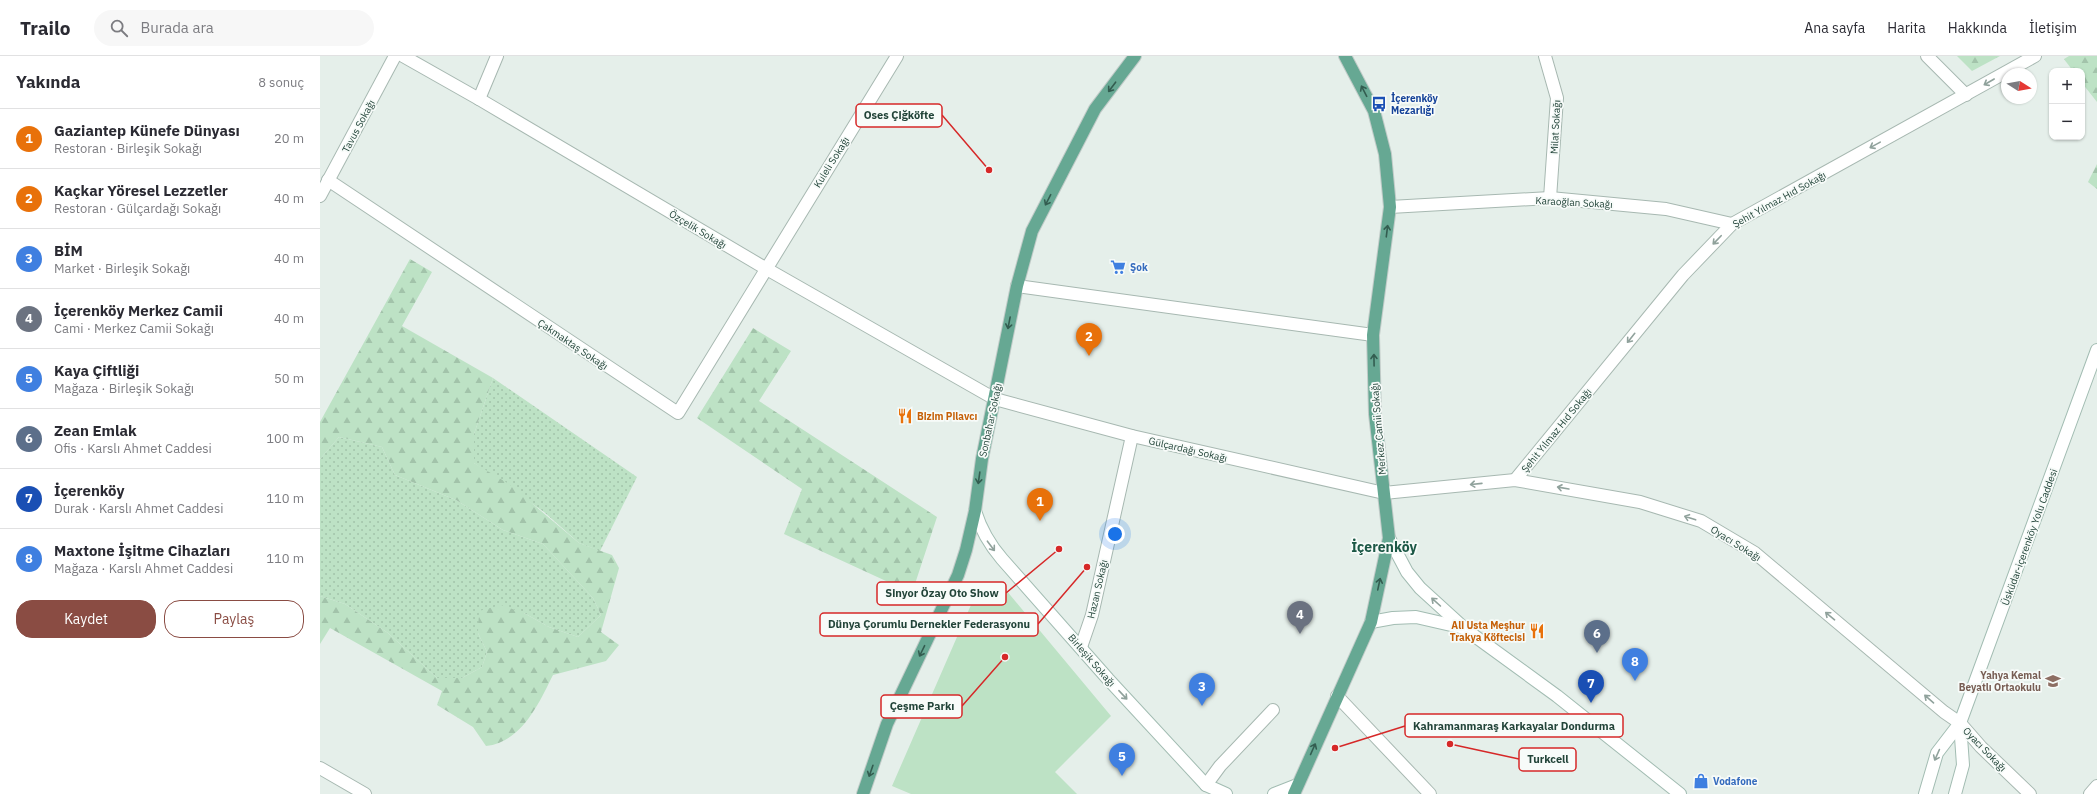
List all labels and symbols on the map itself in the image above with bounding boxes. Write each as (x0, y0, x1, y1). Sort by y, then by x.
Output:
north arrow (2001, 68, 2037, 104)
one-way arrow (1983, 79, 1995, 87)
one-way arrow (1107, 81, 1116, 92)
one-way arrow (1360, 85, 1367, 97)
place label: İçerenköy Mezarlığı (1391, 92, 1439, 117)
bus stop icon: İçerenköy Mezarlığı (1370, 95, 1388, 113)
street label: Tavus Sokağı (339, 98, 378, 155)
street label: Milat Sokağı (1548, 100, 1563, 155)
callout: Oses Çiğköfte (856, 104, 942, 127)
text: Oses Çiğköfte (864, 108, 934, 122)
street label: Kuleli Sokağı (811, 134, 852, 190)
one-way arrow (1869, 142, 1881, 150)
street label: Şehit Yılmaz Hıd Sokağı (1730, 168, 1828, 230)
one-way arrow (1044, 194, 1051, 206)
street label: Karaoğlan Sokağı (1535, 194, 1613, 211)
street label: Özçelik Sokağı (667, 207, 729, 252)
one-way arrow (1383, 225, 1391, 238)
one-way arrow (1712, 235, 1721, 246)
supermarket icon: Şok (1109, 258, 1127, 276)
place label: Şok (1130, 261, 1148, 274)
street label: Çakmaktaş Sokağı (535, 316, 610, 373)
one-way arrow (1005, 316, 1013, 329)
pin: 2 (1076, 323, 1102, 356)
one-way arrow (1627, 333, 1636, 344)
one-way arrow (1370, 354, 1377, 367)
street label: Sonbahar Sokağı (976, 382, 1005, 458)
street label: Merkez Camii Sokağı (1368, 382, 1389, 475)
street label: Şehit Yılmaz Hıd Sokağı (1518, 386, 1594, 475)
restaurant icon: Bizim Pilavcı (896, 407, 914, 425)
place label: Bizim Pilavcı (917, 410, 977, 423)
street label: Gülçardağı Sokağı (1147, 434, 1229, 465)
street label: Üsküdar-içerenköy Yolu Caddesi (1999, 467, 2060, 607)
one-way arrow (975, 471, 983, 484)
one-way arrow (1470, 480, 1483, 487)
one-way arrow (1557, 484, 1570, 492)
pin: 1 (1027, 488, 1053, 521)
one-way arrow (1684, 513, 1696, 521)
street label: Oyacı Sokağı (1708, 523, 1763, 564)
your location (1105, 524, 1125, 544)
district label: İçerenköy (1351, 538, 1417, 556)
one-way arrow (987, 540, 995, 551)
street label: Hazan Sokağı (1084, 558, 1111, 620)
one-way arrow (1375, 578, 1383, 591)
callout: Sinyor Özay Oto Show (877, 582, 1006, 605)
text: Sinyor Özay Oto Show (885, 586, 999, 600)
one-way arrow (1431, 598, 1442, 607)
pin: 4 (1287, 601, 1313, 634)
one-way arrow (1824, 611, 1835, 620)
callout: Dünya Çorumlu Dernekler Federasyonu (820, 613, 1038, 636)
text: Dünya Çorumlu Dernekler Federasyonu (828, 617, 1030, 631)
place label: Ali Usta Meşhur Trakya Köftecisi (1450, 619, 1525, 644)
pin: 6 (1584, 620, 1610, 653)
restaurant icon: Ali Usta Meşhur Trakya Köftecisi (1528, 622, 1546, 640)
street label: Birleşik Sokağı (1065, 631, 1118, 689)
one-way arrow (918, 645, 925, 657)
pin: 8 (1622, 648, 1648, 681)
place label: Yahya Kemal Beyatlı Ortaokulu (1959, 669, 2041, 694)
pin: 7 (1578, 670, 1604, 703)
school or university icon: Yahya Kemal Beyatlı Ortaokulu (2044, 672, 2062, 690)
pin: 3 (1189, 673, 1215, 706)
one-way arrow (1119, 690, 1128, 701)
callout: Çeşme Parkı (881, 695, 962, 718)
one-way arrow (1924, 695, 1934, 704)
text: Çeşme Parkı (890, 699, 954, 713)
callout: Kahramanmaraş Karkayalar Dondurma (1405, 714, 1623, 737)
text: Kahramanmaraş Karkayalar Dondurma (1413, 719, 1615, 733)
street label: Oyacı Sokağı (1960, 724, 2009, 774)
pin: 5 (1109, 743, 1135, 776)
one-way arrow (1310, 744, 1317, 756)
callout: Turkcell (1519, 748, 1576, 771)
one-way arrow (1933, 748, 1941, 760)
text: Turkcell (1527, 752, 1569, 766)
one-way arrow (867, 764, 874, 777)
shop icon: Vodafone (1692, 772, 1710, 790)
place label: Vodafone (1713, 775, 1758, 788)

